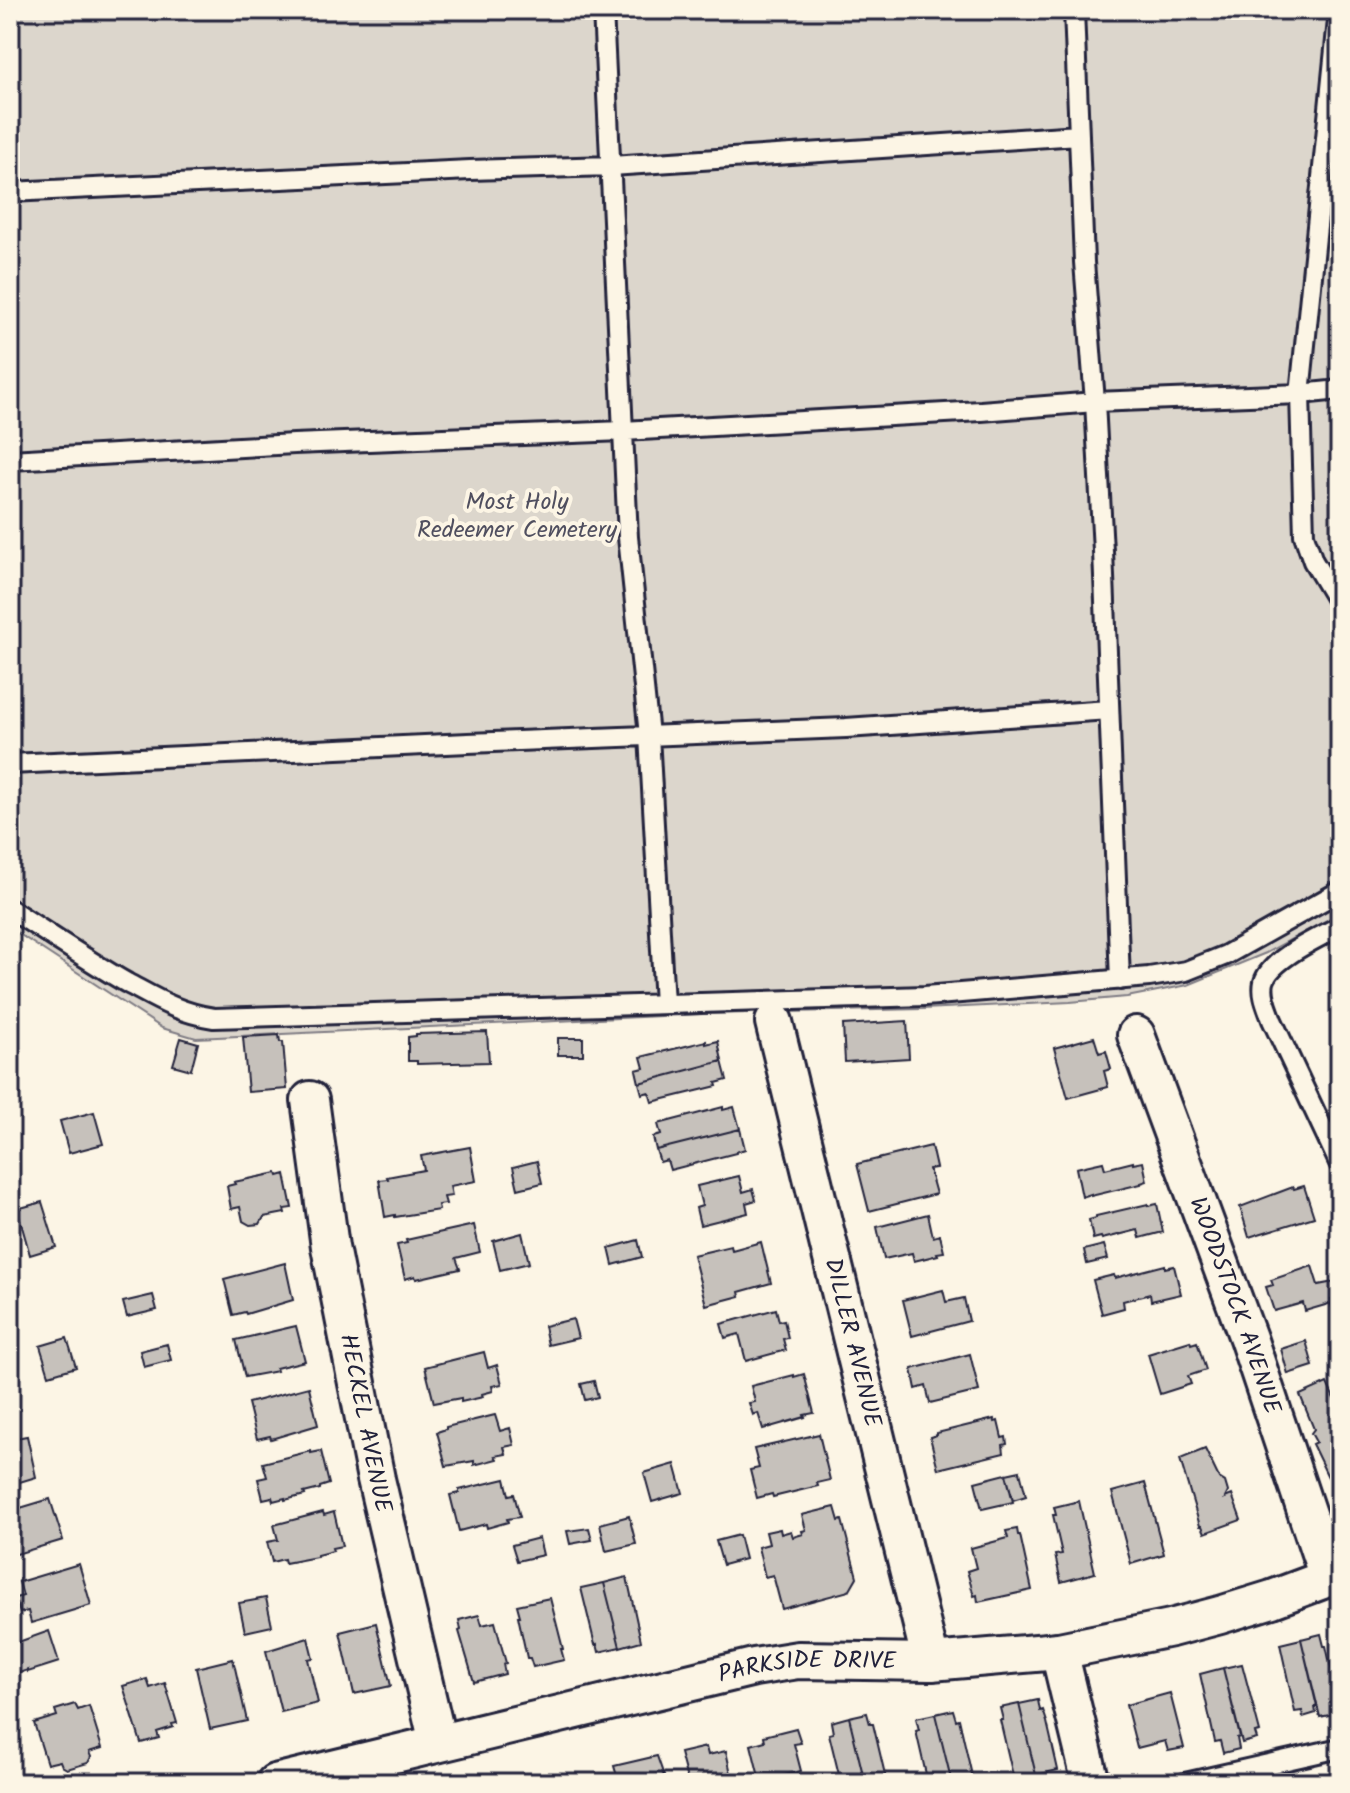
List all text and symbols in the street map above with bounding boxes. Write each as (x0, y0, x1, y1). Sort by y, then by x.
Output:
park label: Most Holy Redeemer Cemetery (417, 483, 618, 550)
street label: WOODSTOCK AVENUE (1178, 1191, 1292, 1420)
street label: DILLER AVENUE (813, 1254, 892, 1432)
street label: HECKEL AVENUE (328, 1330, 403, 1517)
street label: PARKSIDE DRIVE (714, 1640, 897, 1695)

